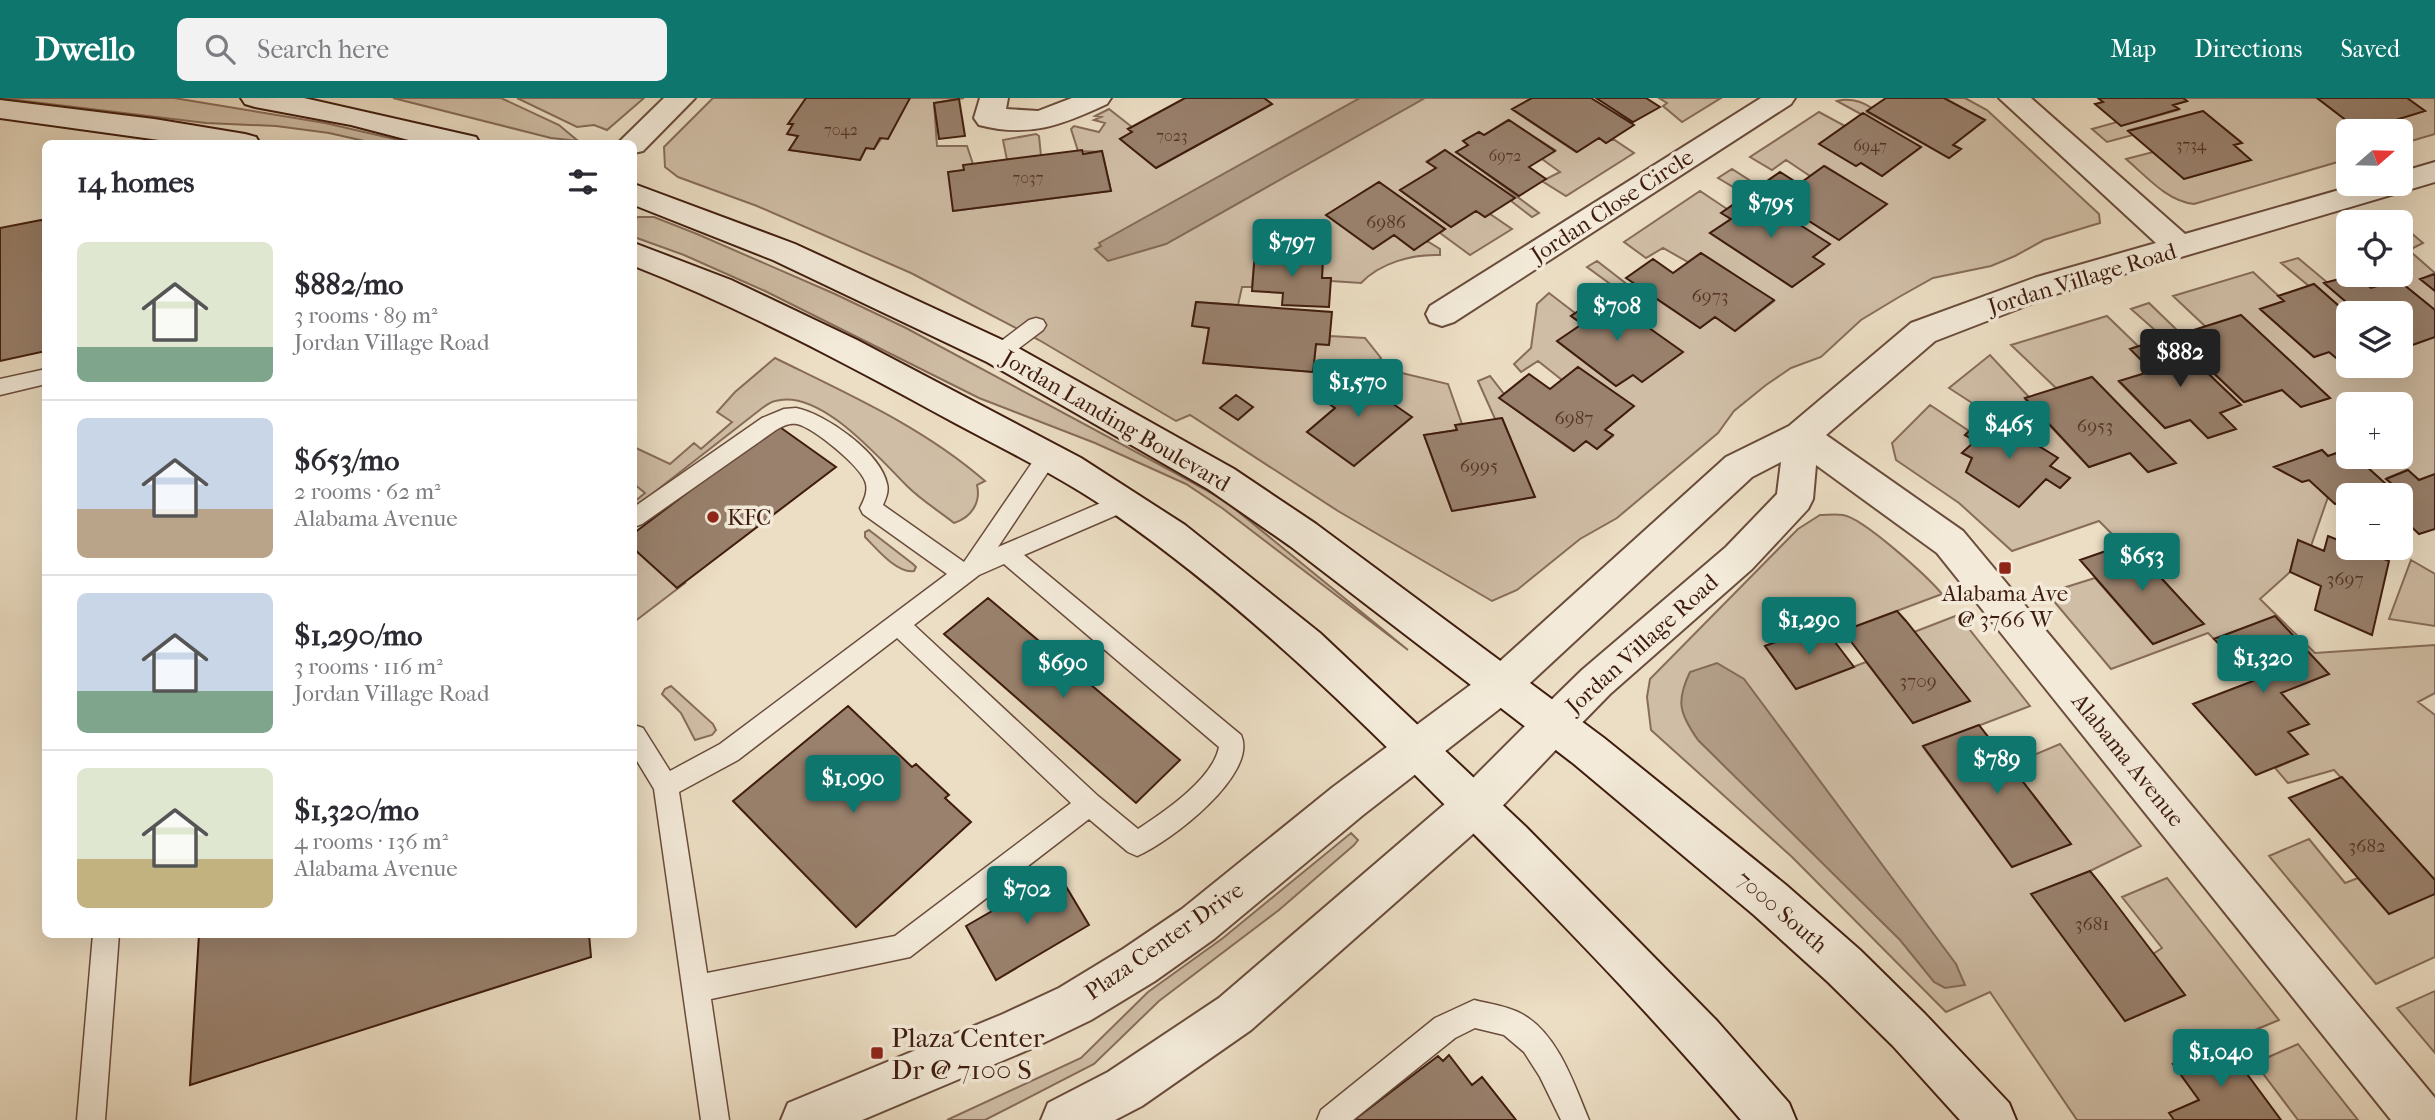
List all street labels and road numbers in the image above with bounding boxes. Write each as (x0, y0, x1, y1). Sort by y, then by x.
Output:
street label: Jordan Close Circle (1524, 143, 1698, 270)
street label: Jordan Village Road (1983, 237, 2180, 321)
street label: Jordan Landing Boulevard (995, 344, 1235, 498)
street label: Jordan Village Road (1559, 568, 1724, 721)
street label: Alabama Avenue (2065, 687, 2190, 832)
street label: 7000 South (1731, 865, 1833, 959)
street label: Plaza Center Drive (1080, 876, 1248, 1006)

